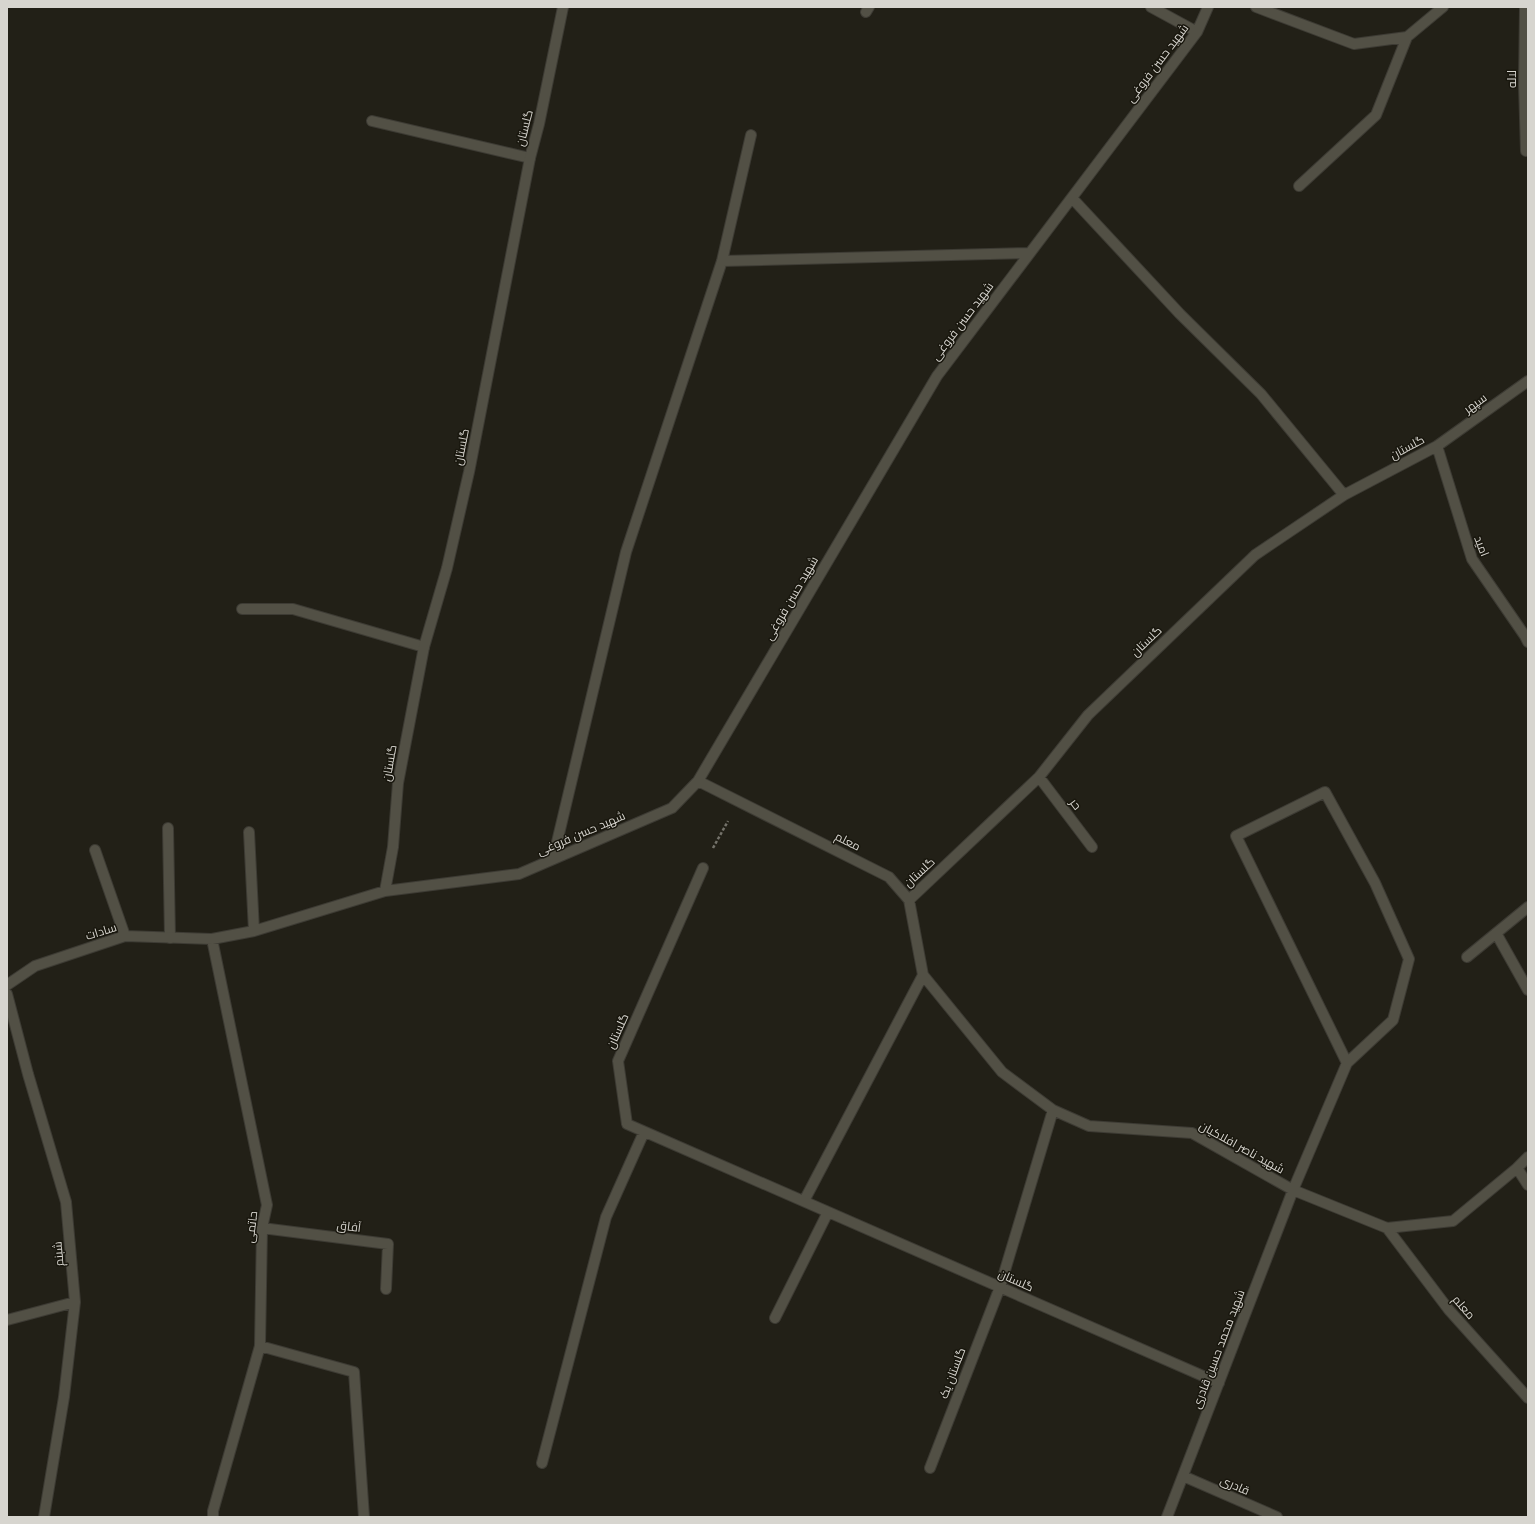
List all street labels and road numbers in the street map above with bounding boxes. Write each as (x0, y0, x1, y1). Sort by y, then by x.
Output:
street label: شهید حسن فروغی (1123, 21, 1191, 105)
street label: لاله (1504, 70, 1519, 88)
street label: گلستان (512, 108, 536, 148)
street label: شهید حسن فروغی (928, 279, 996, 363)
street label: سپهر (1460, 390, 1490, 418)
street label: گلستان (450, 427, 472, 467)
street label: گلستان (1387, 432, 1427, 462)
street label: امید (1471, 534, 1493, 558)
street label: شهید حسن فروغی (761, 553, 821, 643)
street label: گلستان (1127, 623, 1165, 659)
street label: گلستان (378, 743, 400, 783)
street label: حر (1066, 795, 1085, 813)
street label: شهید حسن فروغی (535, 808, 627, 858)
street label: معلم (832, 828, 863, 855)
street label: گلستان (900, 854, 938, 890)
street label: سادات (84, 919, 119, 943)
street label: گلستان (603, 1011, 631, 1051)
street label: شهید ناصر افلاکیان (1197, 1117, 1287, 1177)
street label: حاتمی (242, 1210, 260, 1244)
street label: آفاق (336, 1217, 363, 1235)
street label: شبنم (49, 1241, 68, 1267)
street label: گلستان (996, 1266, 1036, 1294)
street label: شهید محمد حسین قادری (1188, 1287, 1248, 1411)
street label: معلم (1449, 1292, 1478, 1323)
street label: گلستان یک (935, 1345, 969, 1401)
street label: قادری (1218, 1472, 1252, 1498)

